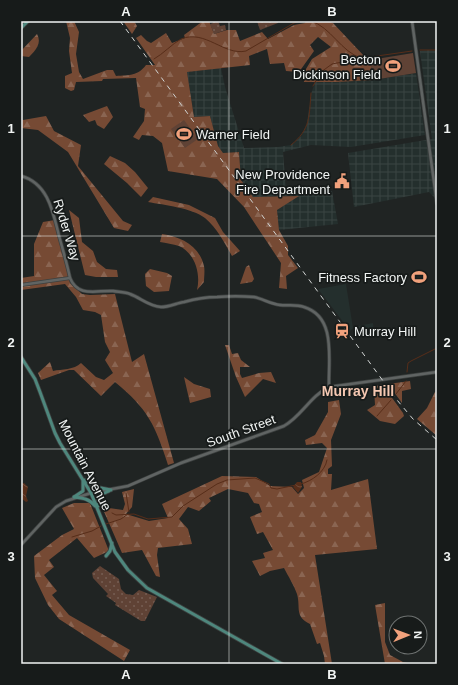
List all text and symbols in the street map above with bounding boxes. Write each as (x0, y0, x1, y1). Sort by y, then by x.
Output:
text: A (121, 4, 131, 19)
text: B (327, 4, 337, 19)
place label: Becton Dickinson Field (293, 52, 381, 82)
sports icon: Becton Dickinson Field (384, 57, 402, 75)
text: 1 (7, 121, 15, 136)
text: 1 (443, 121, 451, 136)
sports icon: Warner Field (175, 125, 193, 143)
place label: Warner Field (196, 127, 270, 142)
place label: New Providence Fire Department (235, 167, 330, 197)
public building icon: New Providence Fire Department (333, 172, 351, 190)
street label: Ryder Way (50, 197, 84, 263)
sports icon: Fitness Factory (410, 268, 428, 286)
place label: Fitness Factory (318, 270, 407, 285)
station icon: Murray Hill (333, 322, 351, 340)
place label: Murray Hill (354, 324, 416, 339)
text: 2 (7, 335, 15, 350)
text: 2 (443, 335, 451, 350)
district label: Murray Hill (322, 383, 394, 399)
street label: South Street (204, 411, 278, 450)
street label: Mountain Avenue (56, 417, 114, 513)
text: 3 (7, 549, 15, 564)
text: 3 (443, 549, 451, 564)
north arrow (388, 615, 428, 655)
text: N (412, 631, 424, 639)
text: A (121, 667, 131, 682)
text: B (327, 667, 337, 682)

